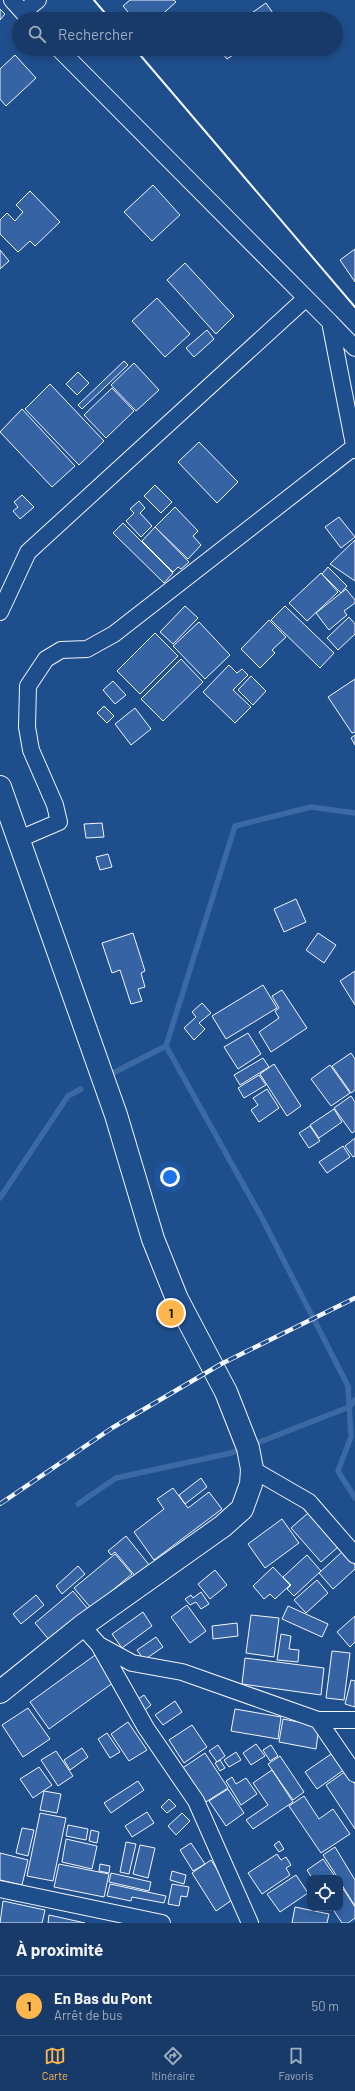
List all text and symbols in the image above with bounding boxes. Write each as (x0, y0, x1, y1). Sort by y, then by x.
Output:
search box (12, 12, 343, 56)
icon: search (26, 23, 48, 45)
text: Rechercher (58, 25, 134, 43)
your location (160, 1167, 180, 1187)
pin: 1 (158, 1298, 184, 1328)
map controls (307, 1875, 343, 1911)
button: locate (307, 1875, 343, 1911)
text: À proximité (16, 1939, 103, 1959)
text: En Bas du Pont (54, 1989, 152, 2007)
text: 1 (27, 1998, 31, 2014)
text: 50 m (312, 1998, 339, 2014)
text: Arrêt de bus (54, 2007, 122, 2023)
tab: Carte (42, 2045, 68, 2082)
tab: Itinéraire (151, 2045, 195, 2082)
tab: Favoris (279, 2045, 313, 2082)

